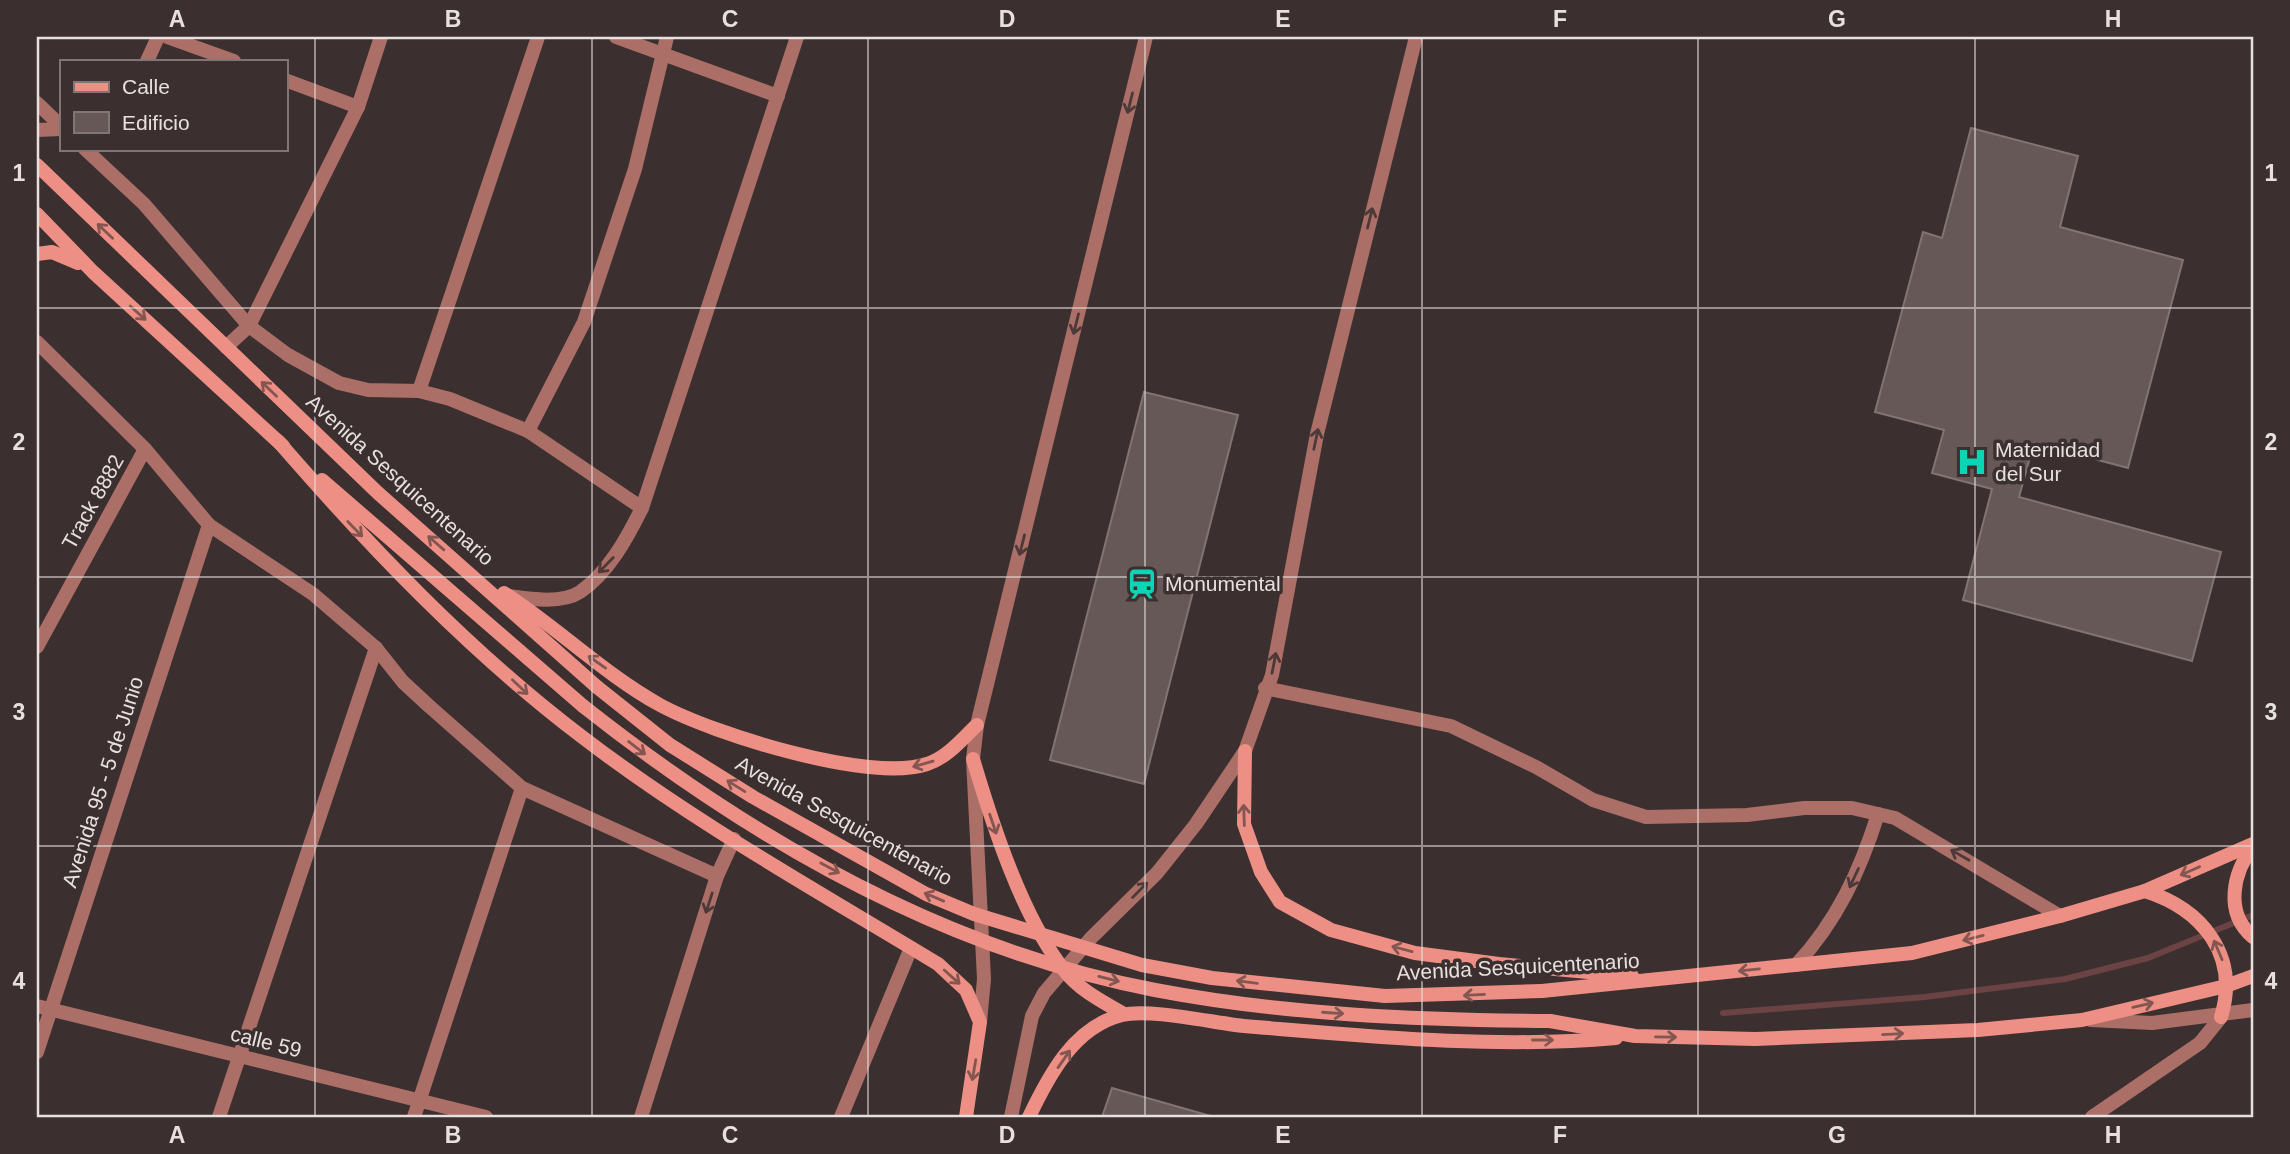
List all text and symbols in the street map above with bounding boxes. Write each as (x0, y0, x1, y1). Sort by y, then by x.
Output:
text: A (169, 6, 185, 32)
text: B (445, 6, 461, 32)
text: C (722, 6, 738, 32)
text: D (999, 6, 1015, 32)
text: E (1275, 6, 1291, 32)
text: F (1553, 6, 1567, 32)
text: G (1828, 6, 1846, 32)
text: H (2105, 6, 2121, 32)
legend (60, 60, 287, 150)
text: Calle (122, 75, 170, 98)
one-way arrow (1123, 91, 1136, 114)
text: Edificio (122, 111, 190, 134)
text: 1 (13, 160, 26, 186)
text: 1 (2265, 160, 2278, 186)
one-way arrow (1364, 208, 1377, 230)
one-way arrow (97, 223, 114, 240)
one-way arrow (129, 305, 147, 321)
one-way arrow (1069, 312, 1082, 335)
one-way arrow (261, 380, 278, 397)
street label: Avenida Sesquicentenario (302, 390, 499, 570)
one-way arrow (1310, 428, 1324, 451)
text: 2 (13, 429, 25, 455)
text: 2 (2265, 429, 2277, 455)
place label: Maternidad del Sur (1995, 438, 2100, 485)
hospital icon: Maternidad del Sur (1955, 445, 1989, 479)
street label: Track 8882 (57, 451, 128, 553)
one-way arrow (347, 520, 364, 537)
one-way arrow (1015, 533, 1028, 556)
one-way arrow (428, 535, 446, 551)
one-way arrow (598, 556, 615, 573)
station icon: Monumental (1125, 567, 1159, 601)
place label: Monumental (1165, 572, 1281, 595)
one-way arrow (1268, 652, 1281, 675)
one-way arrow (588, 655, 607, 669)
street label: Avenida 95 - 5 de Junio (58, 674, 147, 890)
one-way arrow (511, 678, 528, 695)
text: 3 (13, 699, 25, 725)
text: 3 (2265, 699, 2277, 725)
one-way arrow (627, 741, 645, 756)
street label: Avenida Sesquicentenario (732, 751, 956, 890)
one-way arrow (912, 758, 934, 771)
one-way arrow (726, 779, 746, 793)
one-way arrow (1238, 804, 1251, 827)
one-way arrow (988, 812, 1000, 834)
one-way arrow (1950, 848, 1971, 861)
one-way arrow (819, 862, 840, 875)
one-way arrow (2180, 865, 2202, 878)
one-way arrow (1847, 867, 1861, 888)
one-way arrow (1131, 882, 1148, 899)
one-way arrow (924, 890, 946, 903)
one-way arrow (702, 891, 714, 913)
one-way arrow (1963, 932, 1985, 945)
one-way arrow (2211, 940, 2224, 962)
one-way arrow (1391, 942, 1414, 955)
street label: Avenida Sesquicentenario (1396, 949, 1640, 984)
one-way arrow (1738, 964, 1760, 977)
text: 4 (13, 968, 26, 994)
text: 4 (2265, 968, 2278, 994)
one-way arrow (943, 969, 961, 985)
one-way arrow (1097, 973, 1119, 986)
one-way arrow (1236, 976, 1259, 989)
one-way arrow (1463, 988, 1486, 1001)
one-way arrow (2131, 998, 2154, 1012)
one-way arrow (1321, 1007, 1344, 1020)
street label: calle 59 (228, 1022, 304, 1061)
one-way arrow (1881, 1028, 1904, 1041)
one-way arrow (1654, 1030, 1677, 1044)
one-way arrow (1531, 1033, 1554, 1047)
one-way arrow (1057, 1050, 1071, 1069)
one-way arrow (967, 1058, 981, 1081)
text: A (169, 1122, 185, 1148)
text: B (445, 1122, 461, 1148)
text: C (722, 1122, 738, 1148)
text: D (999, 1122, 1015, 1148)
text: E (1275, 1122, 1291, 1148)
text: F (1553, 1122, 1567, 1148)
text: G (1828, 1122, 1846, 1148)
text: H (2105, 1122, 2121, 1148)

